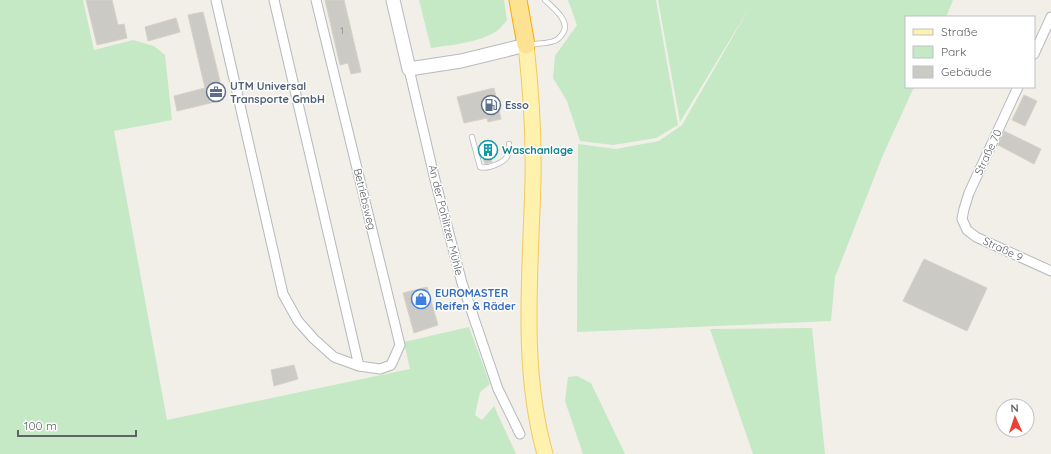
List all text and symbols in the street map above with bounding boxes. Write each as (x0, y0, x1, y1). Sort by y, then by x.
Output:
legend (905, 16, 1035, 88)
text: Straße (941, 24, 978, 39)
house number: 1 (340, 25, 344, 36)
text: Park (941, 44, 966, 59)
text: Gebäude (941, 64, 992, 79)
place label: UTM Universal Transporte GmbH (230, 79, 325, 106)
office icon: UTM Universal Transporte GmbH (205, 81, 227, 103)
fuel station icon: Esso (480, 94, 502, 116)
place label: Esso (505, 98, 529, 112)
street label: Straße 70 (971, 127, 1005, 177)
building icon: Waschanlage (477, 139, 499, 161)
place label: Waschanlage (502, 143, 574, 157)
street label: An der Pohlitzer Mühle (425, 163, 467, 277)
street label: Betriebsweg (351, 167, 379, 231)
street label: Straße 9 (981, 234, 1025, 264)
place label: EUROMASTER Reifen & Räder (435, 286, 516, 313)
shop icon: EUROMASTER Reifen & Räder (410, 288, 432, 310)
north arrow (995, 398, 1035, 438)
text: N (1010, 401, 1019, 415)
scale bar (18, 412, 136, 438)
text: 100 m (24, 418, 57, 433)

